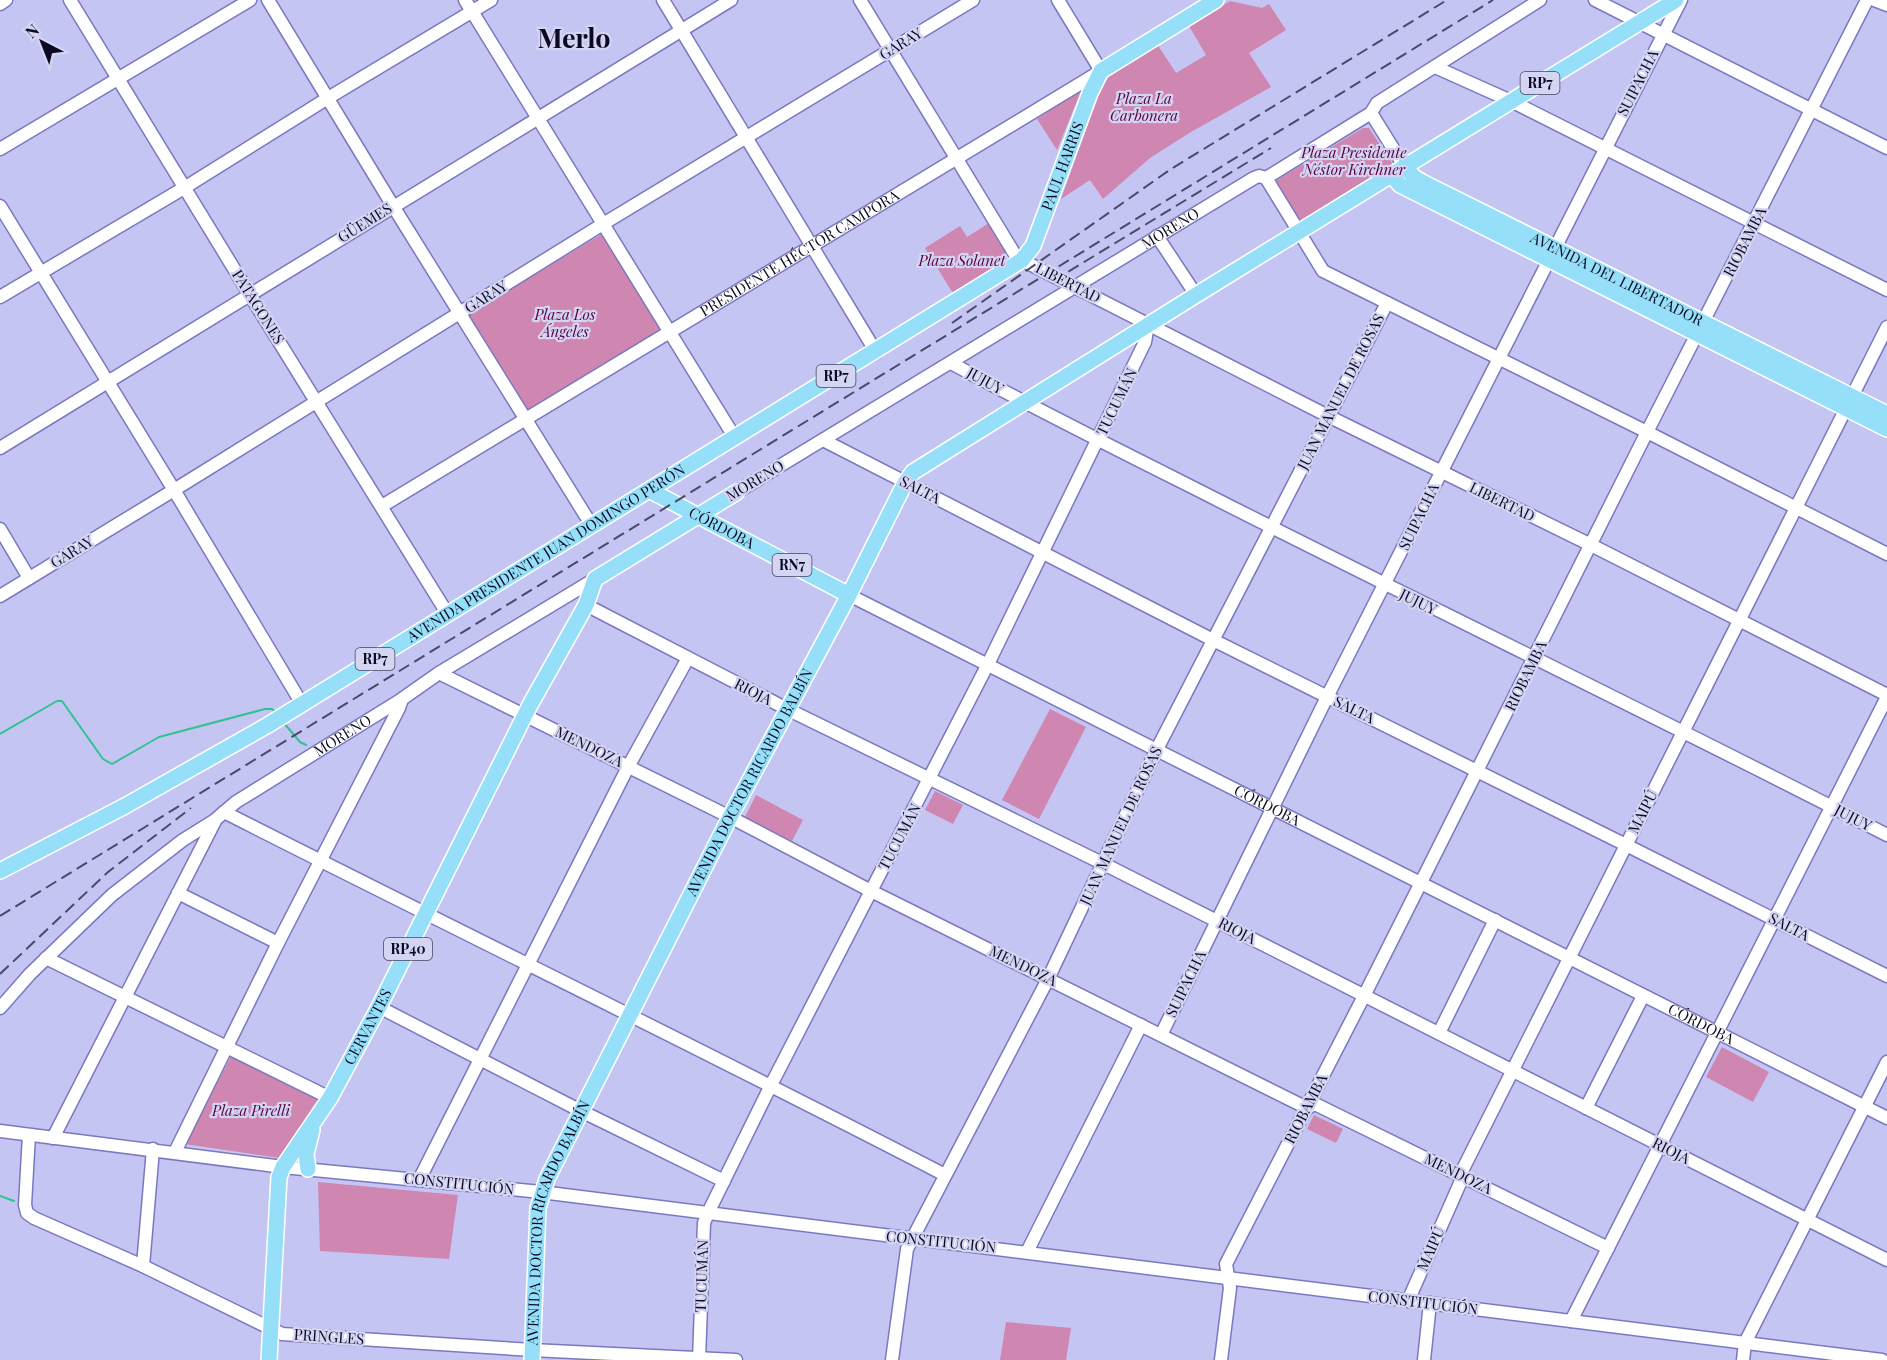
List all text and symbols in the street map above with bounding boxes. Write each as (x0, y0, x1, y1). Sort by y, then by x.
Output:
north arrow (12, 12, 72, 72)
text: N (20, 19, 43, 42)
district label: Merlo (537, 19, 611, 55)
street label: GARAY (875, 22, 926, 64)
street label: SUIPACHA (1612, 45, 1663, 119)
road number: RP7 (1520, 72, 1560, 94)
park label: Plaza La Carbonera (1110, 88, 1178, 125)
street label: PAUL HARRIS (1036, 119, 1087, 213)
park label: Plaza Presidente Néstor Kirchner (1300, 142, 1407, 179)
street label: PRESIDENTE HÉCTOR CAMPORA (696, 184, 903, 320)
street label: GÜEMES (334, 198, 395, 247)
street label: MORENO (1137, 203, 1203, 253)
street label: RIOBAMBA (1718, 203, 1770, 280)
street label: AVENIDA DEL LIBERTADOR (1527, 226, 1707, 330)
park label: Plaza Solanet (918, 250, 1006, 270)
street label: LIBERTAD (1032, 257, 1105, 307)
street label: PATAGONES (228, 265, 290, 347)
street label: GARAY (460, 275, 511, 317)
park label: Plaza Los Ángeles (534, 304, 596, 341)
street label: JUAN MANUEL DE ROSAS (1291, 310, 1388, 474)
street label: JUJUY (963, 361, 1008, 398)
street label: TUCUMÁN (1091, 364, 1141, 439)
road number: RP7 (816, 365, 856, 387)
street label: MORENO (722, 455, 787, 505)
street label: AVENIDA PRESIDENTE JUAN DOMINGO PERÓN (402, 459, 689, 647)
street label: SALTA (897, 470, 945, 508)
street label: LIBERTAD (1466, 477, 1539, 526)
street label: SUIPACHA (1393, 479, 1443, 553)
street label: CÓRDOBA (686, 502, 759, 553)
street label: GARAY (46, 530, 97, 572)
road number: RN7 (772, 554, 812, 576)
street label: JUJUY (1396, 583, 1441, 619)
street label: RIOBAMBA (1499, 637, 1551, 714)
road number: RP7 (356, 648, 394, 670)
street label: AVENIDA DOCTOR RICARDO BALBÍN (680, 664, 817, 900)
street label: RIOJA (731, 673, 776, 709)
street label: SALTA (1331, 691, 1379, 728)
street label: MORENO (310, 709, 375, 760)
street label: MENDOZA (552, 721, 627, 771)
street label: JUAN MANUEL DE ROSAS (1074, 743, 1166, 909)
street label: CÓRDOBA (1231, 780, 1304, 830)
street label: MAIPÚ (1623, 786, 1662, 837)
street label: TUCUMÁN (873, 799, 925, 873)
street label: JUJUY (1831, 799, 1876, 835)
street label: SALTA (1766, 907, 1814, 945)
street label: RIOJA (1215, 912, 1260, 948)
road number: RP40 (384, 938, 432, 960)
street label: MENDOZA (986, 940, 1061, 990)
street label: SUIPACHA (1160, 946, 1210, 1020)
street label: CERVANTES (339, 985, 396, 1068)
street label: CÓRDOBA (1665, 998, 1738, 1049)
street label: RIOBAMBA (1279, 1070, 1331, 1147)
street label: AVENIDA DOCTOR RICARDO BALBÍN (522, 1096, 594, 1347)
park label: Plaza Pirelli (211, 1100, 290, 1120)
street label: RIOJA (1649, 1132, 1694, 1168)
street label: MENDOZA (1421, 1148, 1496, 1198)
street label: CONSTITUCIÓN (403, 1167, 516, 1199)
street label: MAIPÚ (1412, 1223, 1449, 1274)
street label: CONSTITUCIÓN (885, 1225, 998, 1257)
street label: TUCUMÁN (690, 1239, 712, 1313)
street label: CONSTITUCIÓN (1367, 1285, 1480, 1319)
street label: PRINGLES (293, 1324, 365, 1348)

